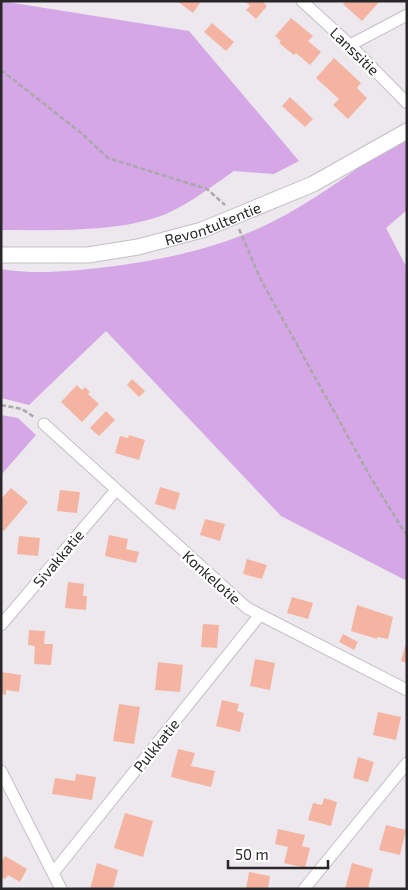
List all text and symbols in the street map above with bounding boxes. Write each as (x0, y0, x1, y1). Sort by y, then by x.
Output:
street label: Lanssitie (327, 23, 383, 79)
street label: Revontultentie (163, 198, 263, 249)
street label: Sivakkatie (29, 526, 87, 590)
street label: Konkelotie (179, 546, 245, 608)
street label: Pulkkatie (129, 715, 183, 775)
scale bar (228, 838, 328, 870)
text: 50 m (235, 845, 269, 863)

